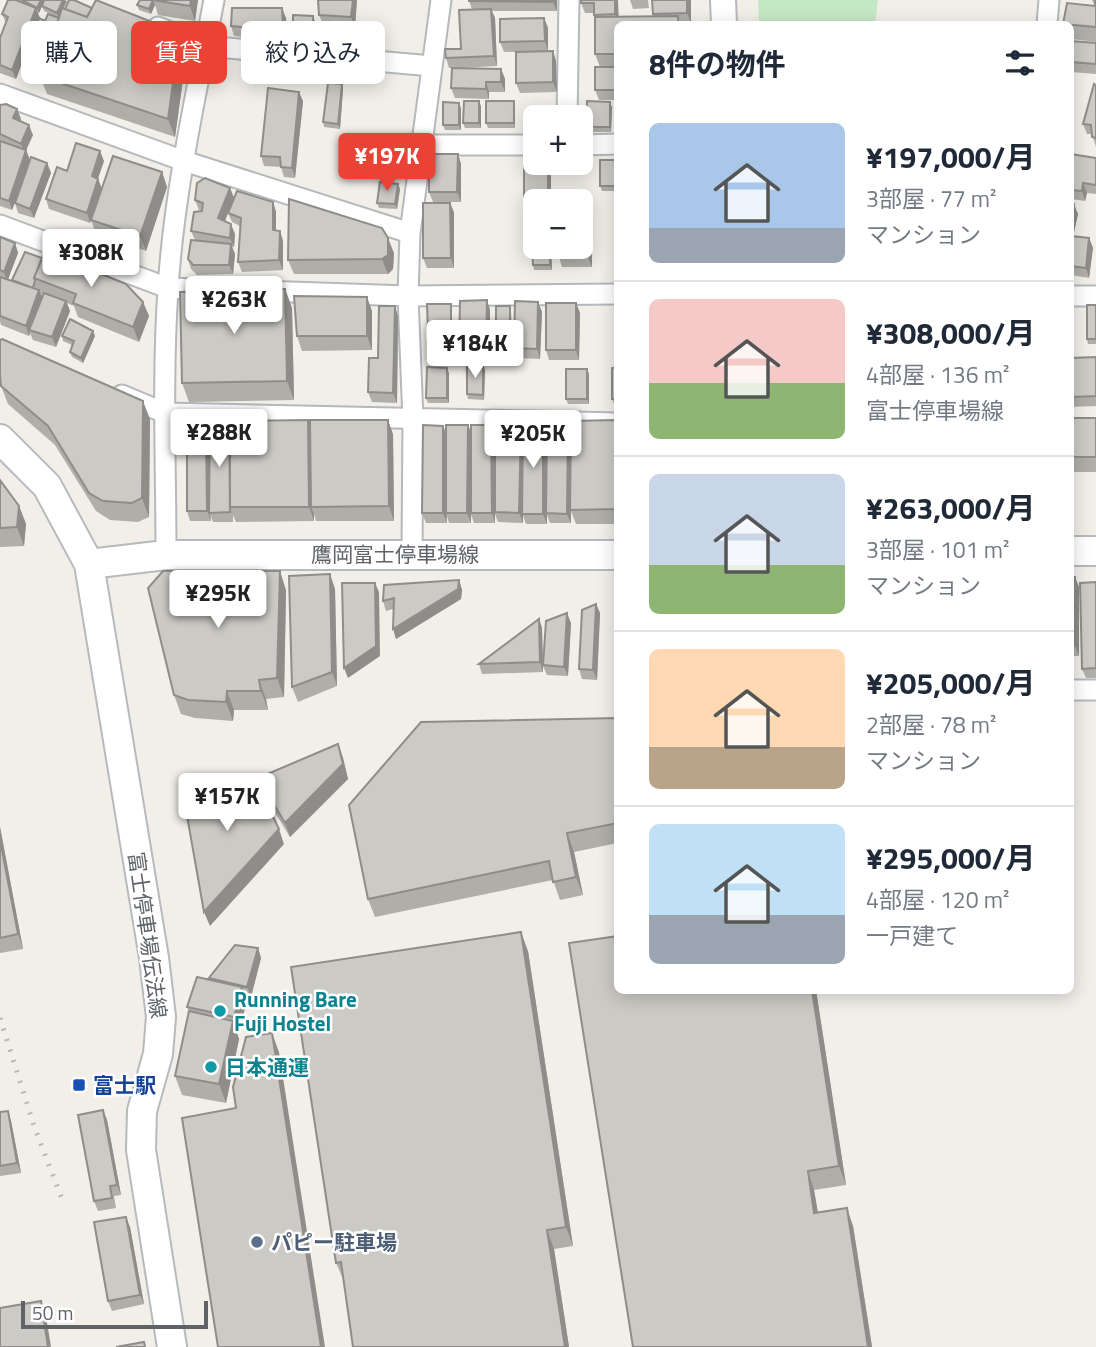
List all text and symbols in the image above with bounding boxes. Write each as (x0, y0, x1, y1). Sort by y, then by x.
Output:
chip: 購入 (21, 21, 117, 84)
chip: 賃貸 (131, 21, 227, 84)
chip: 絞り込み (241, 21, 385, 84)
text: 8件の物件 (649, 41, 786, 87)
icon: filters (1001, 44, 1039, 82)
map controls (523, 105, 593, 259)
button: + (523, 105, 593, 175)
pin: ¥197K (338, 134, 436, 193)
text: ¥197,000/月 (866, 134, 1035, 180)
text: ¥197K (354, 138, 420, 173)
icon: home (705, 151, 789, 235)
text: 3部屋 · 77 m² (866, 181, 996, 216)
button: − (523, 189, 593, 259)
text: マンション (866, 217, 981, 252)
pin: ¥308K (42, 230, 140, 289)
text: ¥308K (58, 234, 124, 269)
pin: ¥263K (185, 276, 283, 336)
text: ¥263K (201, 281, 267, 316)
text: ¥308,000/月 (866, 310, 1035, 356)
pin: ¥184K (426, 320, 524, 380)
text: ¥184K (442, 325, 508, 360)
icon: home (705, 327, 789, 411)
text: 4部屋 · 136 m² (866, 357, 1009, 392)
text: 富士停車場線 (866, 393, 1004, 428)
pin: ¥288K (170, 410, 268, 469)
pin: ¥205K (484, 410, 582, 470)
text: ¥288K (186, 414, 252, 449)
text: ¥205K (500, 415, 566, 450)
text: ¥263,000/月 (866, 485, 1035, 531)
icon: home (705, 502, 789, 586)
text: 3部屋 · 101 m² (866, 532, 1009, 567)
street label: 鷹岡富士停車場線 (311, 538, 479, 570)
text: マンション (866, 568, 981, 603)
pin: ¥295K (169, 570, 267, 630)
text: ¥295K (185, 575, 251, 610)
text: ¥205,000/月 (866, 660, 1035, 706)
icon: home (705, 677, 789, 761)
text: 2部屋 · 78 m² (866, 707, 996, 742)
text: マンション (866, 743, 981, 778)
pin: ¥157K (178, 774, 276, 833)
text: ¥157K (194, 778, 260, 813)
text: ¥295,000/月 (866, 835, 1035, 881)
street label: 富士停車場伝法線 (120, 850, 176, 1020)
icon: home (705, 852, 789, 936)
text: 4部屋 · 120 m² (866, 882, 1009, 917)
text: 一戸建て (866, 918, 958, 953)
place label: Running Bare Fuji Hostel (234, 983, 357, 1039)
marker: Running Bare Fuji Hostel (212, 1003, 228, 1019)
place label: 日本通運 (225, 1051, 309, 1083)
marker: 日本通運 (203, 1059, 219, 1075)
place label: 富士駅 (93, 1069, 156, 1101)
marker: 富士駅 (71, 1077, 87, 1093)
place label: パピー駐車場 (271, 1226, 397, 1258)
marker: パピー駐車場 (249, 1234, 265, 1250)
scale bar (21, 1298, 208, 1330)
text: 50 m (32, 1298, 73, 1327)

